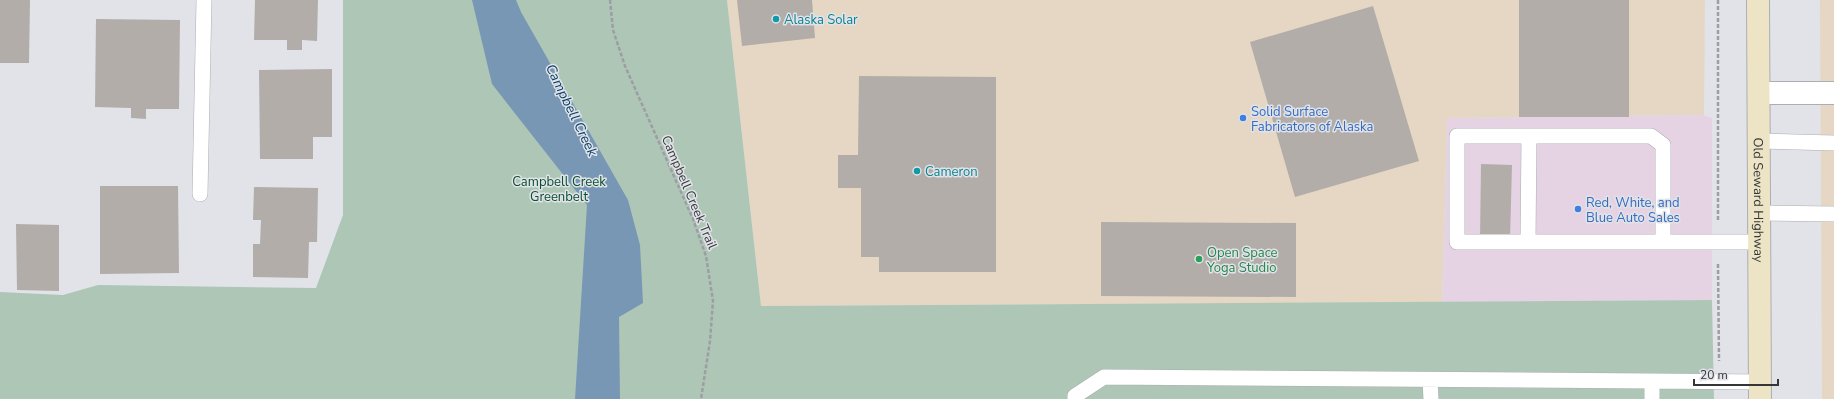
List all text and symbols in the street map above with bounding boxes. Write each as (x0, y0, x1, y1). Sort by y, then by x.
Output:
place label: Alaska Solar (784, 11, 858, 29)
marker: Alaska Solar (771, 14, 781, 24)
water label: Campbell Creek (541, 61, 603, 160)
place label: Solid Surface Fabricators of Alaska (1251, 103, 1373, 136)
marker: Solid Surface Fabricators of Alaska (1238, 113, 1248, 123)
street label: Campbell Creek Trail (657, 133, 721, 252)
street label: Old Seward Highway (1749, 137, 1767, 263)
place label: Cameron (925, 163, 978, 181)
marker: Cameron (912, 166, 922, 176)
park label: Campbell Creek Greenbelt (512, 173, 606, 206)
place label: Red, White, and Blue Auto Sales (1586, 194, 1680, 227)
marker: Red, White, and Blue Auto Sales (1573, 204, 1583, 214)
place label: Open Space Yoga Studio (1206, 244, 1278, 277)
marker: Open Space Yoga Studio (1194, 254, 1204, 264)
scale bar (1694, 361, 1778, 387)
text: 20 m (1700, 367, 1728, 383)

